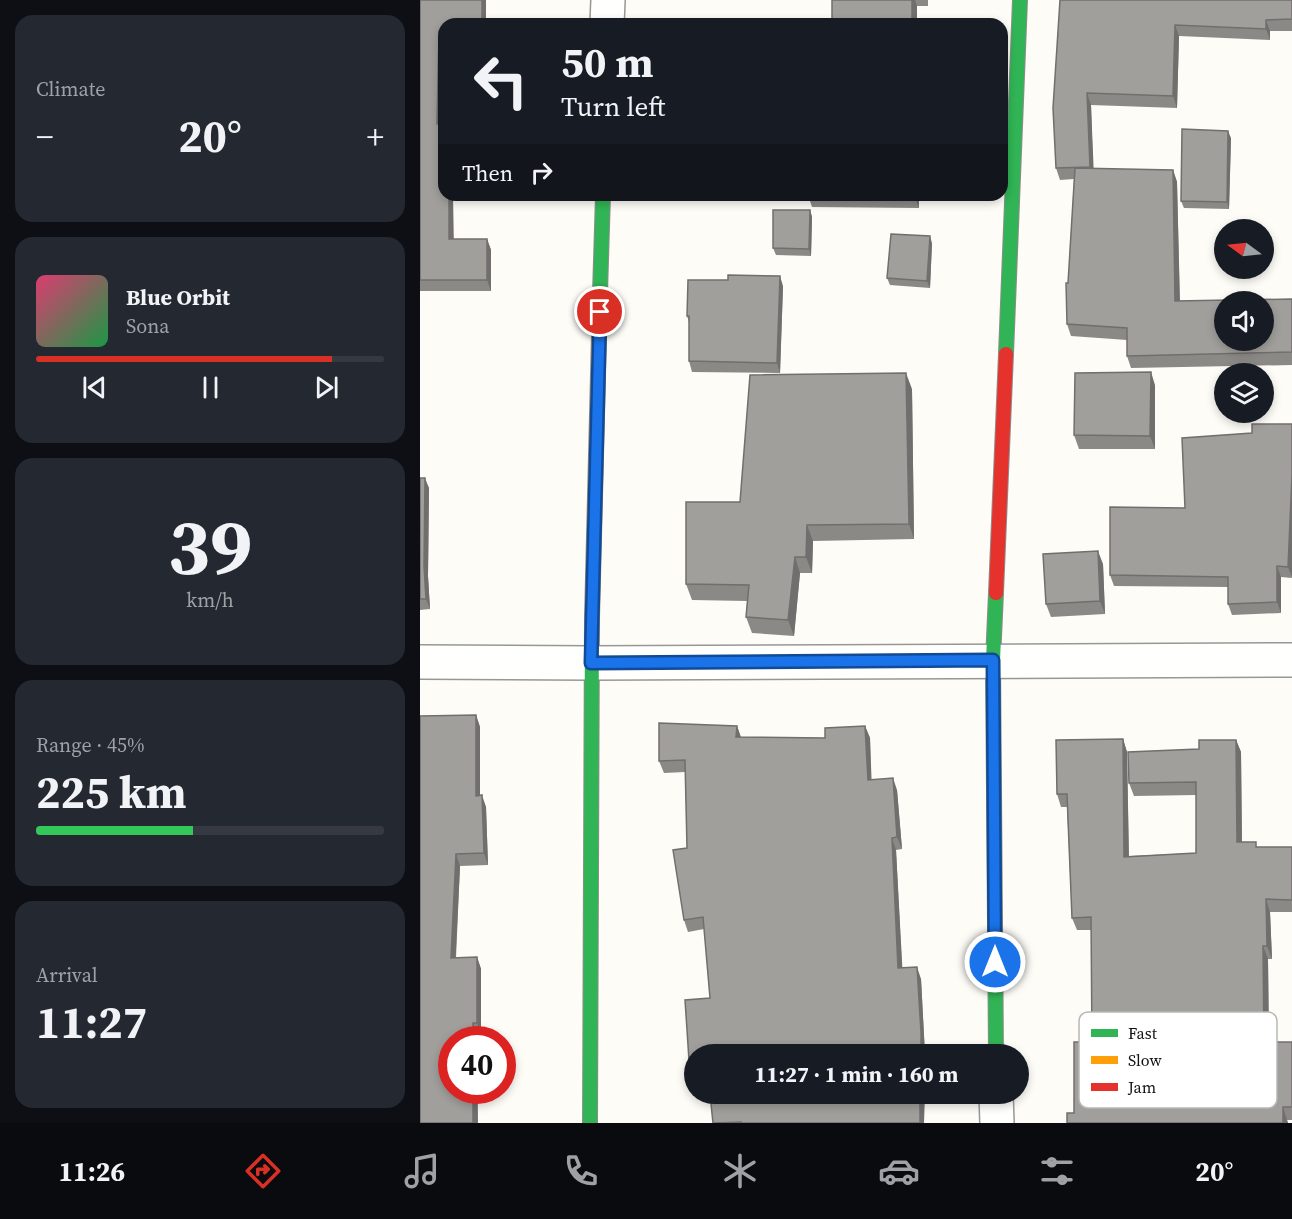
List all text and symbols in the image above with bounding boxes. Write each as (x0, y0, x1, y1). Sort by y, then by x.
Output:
text: 50 m (561, 33, 654, 91)
icon: left (462, 42, 540, 120)
text: Climate (36, 75, 105, 103)
text: Turn left (561, 88, 665, 125)
text: 20° (178, 105, 242, 167)
text: − (36, 114, 54, 159)
text: + (366, 114, 384, 159)
icon: right (525, 156, 558, 189)
text: Then (462, 158, 513, 188)
north arrow (1214, 219, 1274, 279)
map controls (1214, 219, 1274, 423)
text: Blue Orbit (126, 282, 230, 312)
pin (574, 286, 625, 337)
button: sound (1214, 291, 1274, 351)
icon: arrive (583, 295, 616, 328)
text: Sona (126, 312, 170, 340)
button: layers (1214, 363, 1274, 423)
icon: previous (78, 371, 111, 404)
icon: pause (194, 371, 227, 404)
icon: next (310, 371, 343, 404)
text: 39 (168, 493, 252, 600)
text: km/h (186, 586, 234, 614)
text: Range · 45% (36, 731, 145, 759)
text: 225 km (36, 761, 187, 823)
position arrow (963, 930, 1027, 994)
text: Arrival (36, 961, 98, 989)
text: 11:27 (36, 991, 147, 1053)
legend (1079, 1012, 1277, 1108)
text: Fast (1128, 1022, 1158, 1044)
speed limit sign: 40 (438, 1026, 516, 1104)
text: Slow (1128, 1049, 1163, 1071)
text: 11:27 · 1 min · 160 m (755, 1059, 958, 1089)
text: Jam (1127, 1076, 1156, 1098)
icon: directions (242, 1150, 284, 1192)
icon: music (401, 1150, 443, 1192)
icon: phone (560, 1150, 602, 1192)
icon: climate (719, 1150, 761, 1192)
icon: car (878, 1150, 920, 1192)
icon: filters (1036, 1150, 1078, 1192)
text: 11:26 (58, 1153, 125, 1190)
text: 20° (1195, 1153, 1233, 1190)

